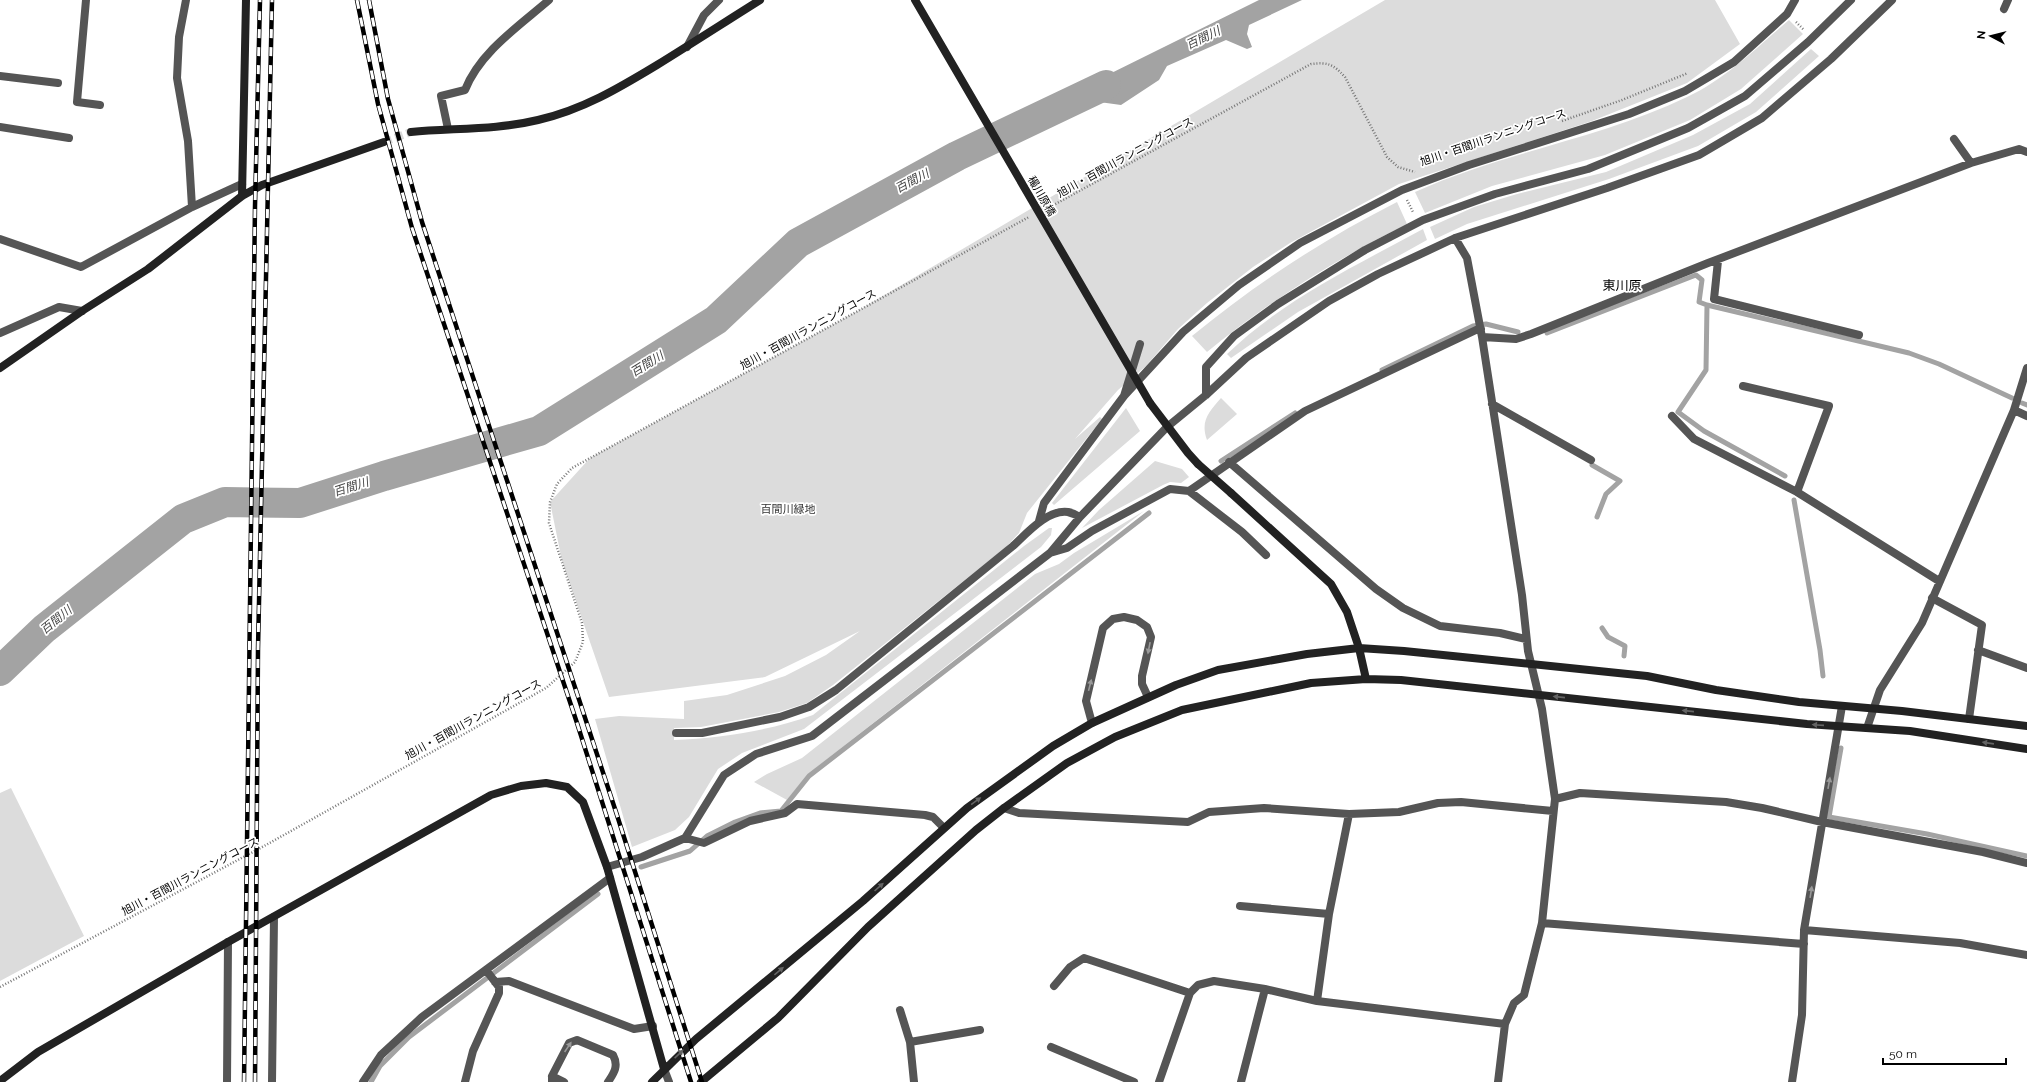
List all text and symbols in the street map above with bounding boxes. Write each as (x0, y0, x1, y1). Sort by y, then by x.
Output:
north arrow (1971, 16, 2011, 56)
water label: 百間川 (1184, 23, 1224, 52)
text: N (1975, 30, 1989, 40)
street label: 旭川・百間川ランニングコース (1419, 106, 1568, 169)
street label: 旭川・百間川ランニングコース (1055, 115, 1196, 200)
water label: 百間川 (893, 165, 933, 196)
street label: 穝川原橋 (1025, 174, 1058, 219)
district label: 東川原 (1602, 278, 1642, 293)
street label: 旭川・百間川ランニングコース (738, 287, 879, 372)
water label: 百間川 (628, 347, 668, 379)
water label: 百間川 (332, 474, 372, 499)
park label: 百間川緑地 (761, 503, 816, 516)
water label: 百間川 (38, 602, 76, 637)
one-way arrow (1146, 641, 1152, 654)
street label: 旭川・百間川ランニングコース (403, 677, 544, 762)
one-way arrow (1087, 679, 1093, 691)
one-way arrow (1553, 694, 1565, 700)
one-way arrow (1682, 708, 1694, 715)
one-way arrow (1812, 721, 1824, 728)
one-way arrow (1982, 740, 1995, 746)
one-way arrow (1826, 777, 1832, 789)
one-way arrow (971, 797, 982, 805)
street label: 旭川・百間川ランニングコース (119, 835, 261, 918)
one-way arrow (874, 883, 883, 892)
one-way arrow (1808, 886, 1814, 898)
one-way arrow (774, 966, 785, 975)
scale bar (1883, 1040, 2006, 1066)
one-way arrow (564, 1042, 571, 1053)
text: 50 m (1889, 1047, 1917, 1061)
one-way arrow (675, 1050, 684, 1059)

